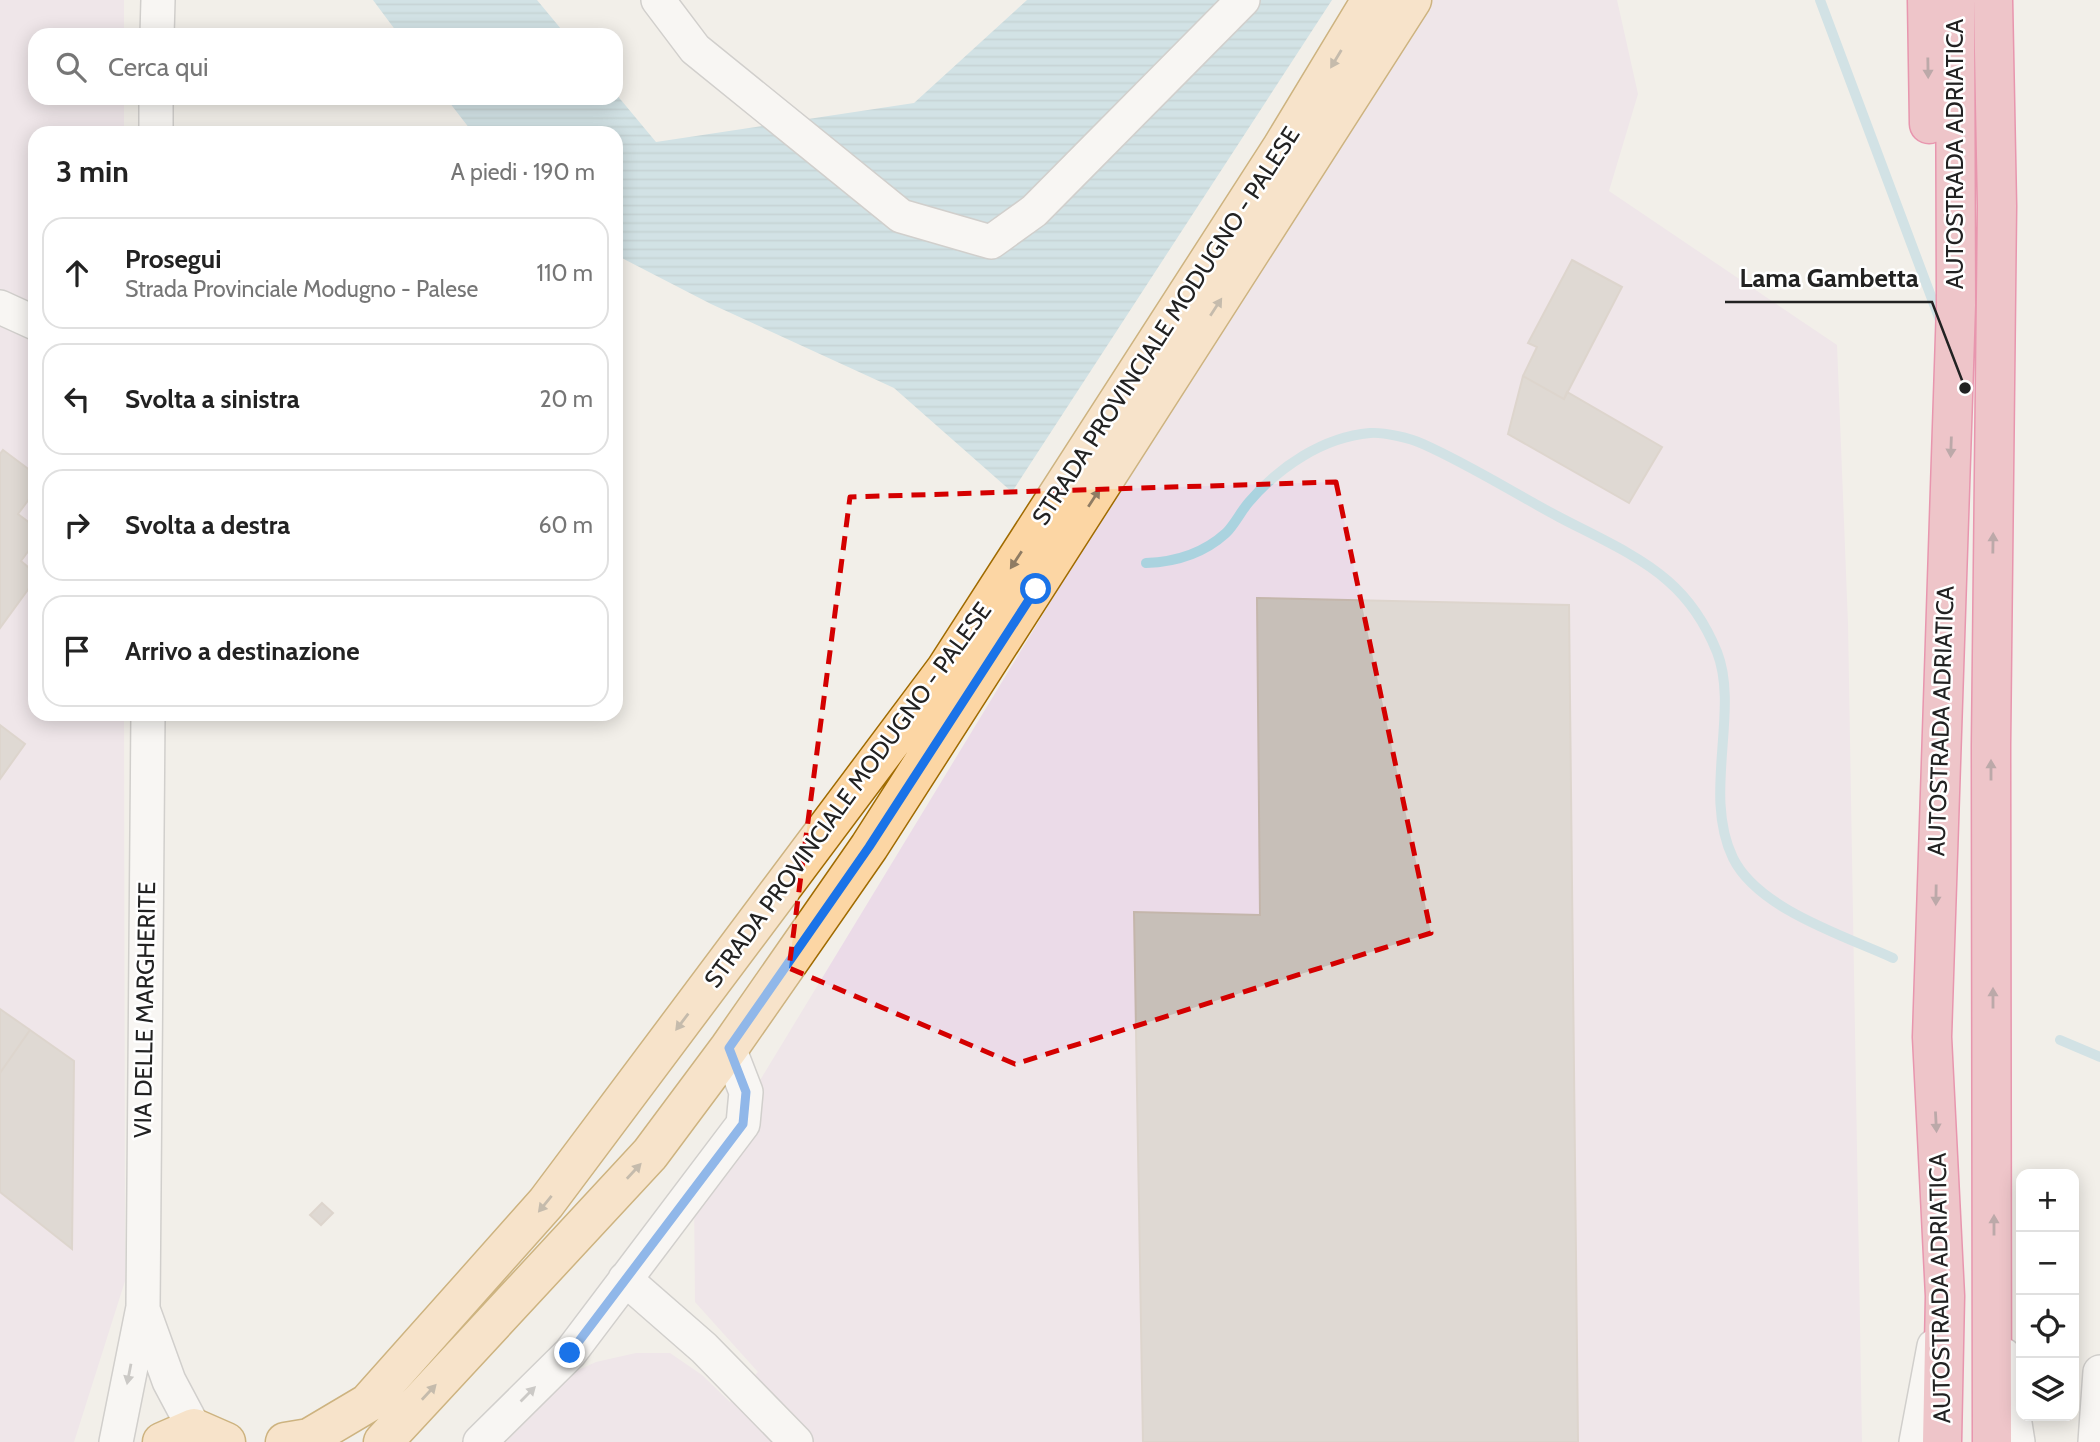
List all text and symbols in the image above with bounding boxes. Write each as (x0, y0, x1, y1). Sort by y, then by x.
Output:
street label: AUTOSTRADA ADRIATICA (1940, 18, 1969, 289)
search box (28, 28, 623, 105)
icon: search (52, 48, 90, 86)
one-way arrow (1329, 49, 1342, 68)
text: Cerca qui (108, 51, 209, 83)
one-way arrow (1923, 57, 1934, 79)
street label: STRADA PROVINCIALE MODUGNO - PALESE (1026, 121, 1306, 530)
text: 3 min (56, 153, 129, 190)
text: A piedi · 190 m (451, 158, 595, 186)
text: Prosegui (125, 243, 221, 275)
icon: ahead (58, 254, 96, 292)
callout: Lama Gambetta (1725, 255, 1932, 302)
text: 110 m (537, 259, 593, 287)
text: Lama Gambetta (1739, 262, 1919, 294)
text: Strada Provinciale Modugno - Palese (125, 275, 478, 303)
one-way arrow (1210, 297, 1223, 316)
icon: left (58, 380, 96, 418)
text: Svolta a sinistra (125, 383, 300, 415)
text: 20 m (540, 385, 593, 413)
one-way arrow (1946, 436, 1957, 458)
one-way arrow (1087, 489, 1100, 508)
icon: right (58, 506, 96, 544)
text: Svolta a destra (125, 509, 290, 541)
text: 60 m (539, 511, 593, 539)
one-way arrow (1988, 532, 1999, 554)
one-way arrow (1009, 550, 1022, 570)
route start (1020, 573, 1051, 604)
street label: AUTOSTRADA ADRIATICA (1921, 585, 1960, 857)
street label: STRADA PROVINCIALE MODUGNO - PALESE (698, 596, 997, 993)
icon: arrive (58, 632, 96, 670)
text: Arrivo a destinazione (125, 635, 360, 667)
one-way arrow (1985, 759, 1997, 781)
street label: VIA DELLE MARGHERITE (128, 882, 161, 1138)
one-way arrow (1930, 884, 1942, 906)
one-way arrow (1987, 987, 1999, 1009)
one-way arrow (675, 1013, 689, 1031)
one-way arrow (1931, 1112, 1942, 1134)
street label: AUTOSTRADA ADRIATICA (1923, 1152, 1956, 1424)
one-way arrow (626, 1162, 642, 1180)
map controls (2016, 1169, 2079, 1421)
button: + (2016, 1169, 2079, 1232)
one-way arrow (537, 1195, 553, 1213)
one-way arrow (1988, 1214, 2000, 1236)
button: − (2016, 1232, 2079, 1295)
button: locate (2016, 1295, 2079, 1358)
route end (554, 1337, 585, 1368)
button: layers (2016, 1358, 2079, 1421)
one-way arrow (124, 1363, 135, 1385)
one-way arrow (421, 1384, 437, 1401)
one-way arrow (520, 1386, 536, 1403)

